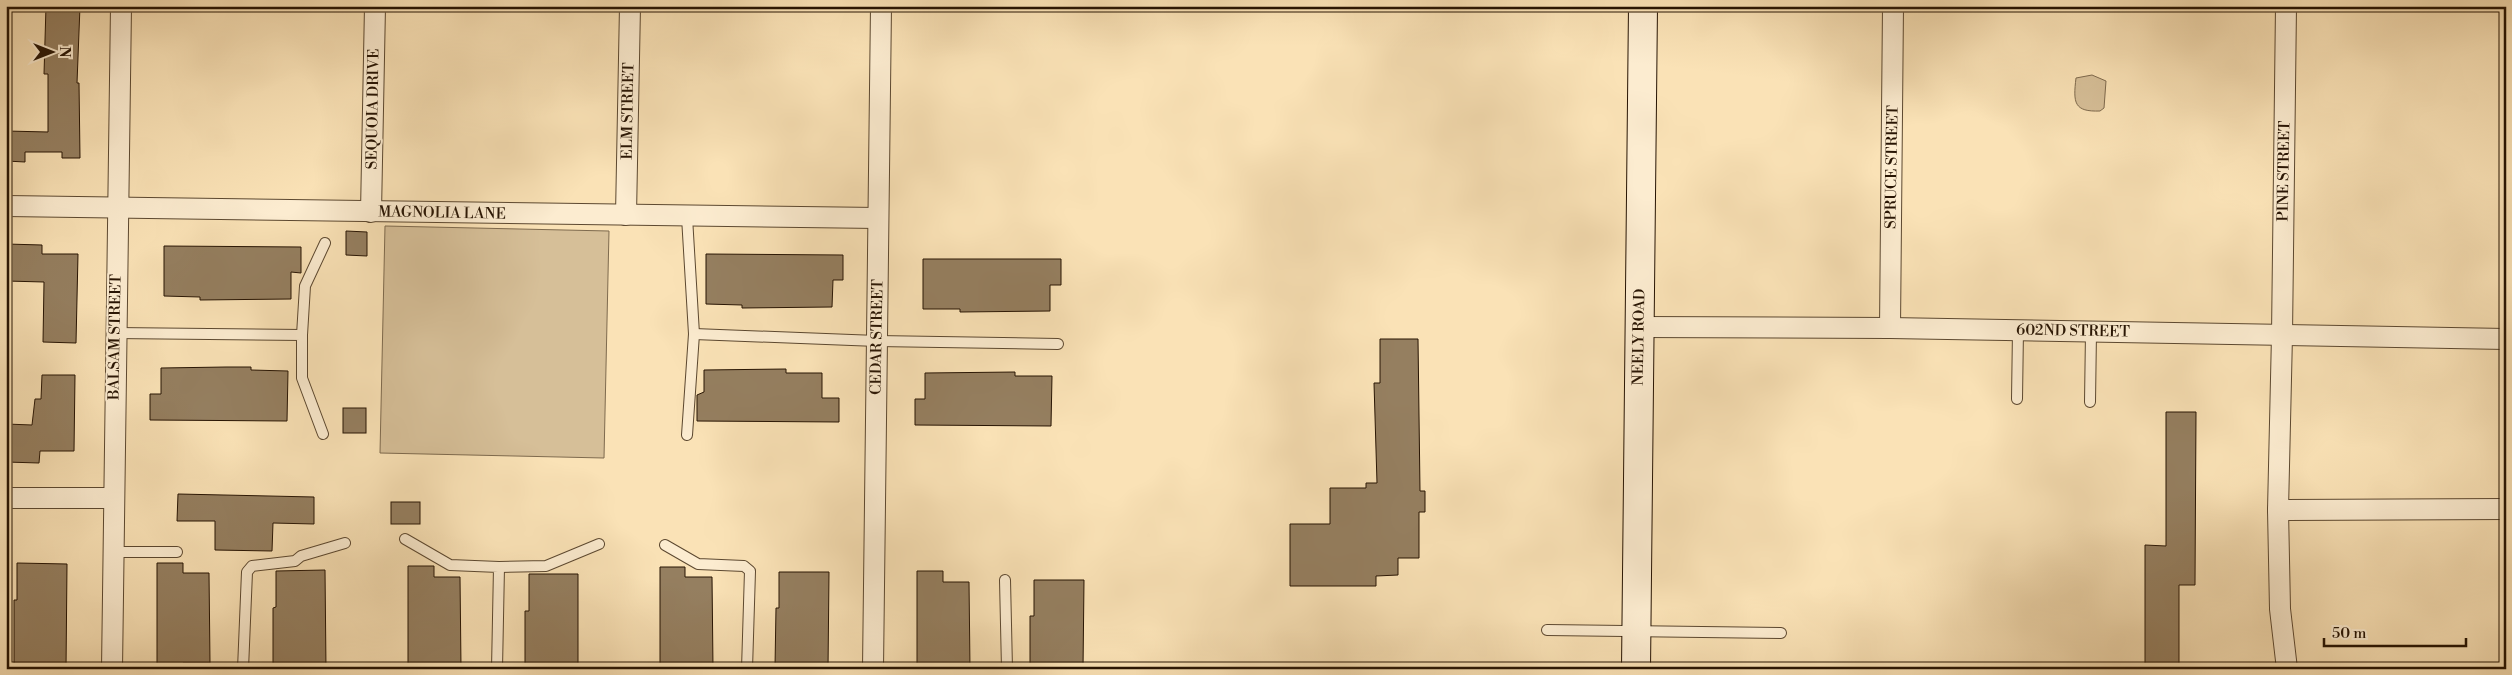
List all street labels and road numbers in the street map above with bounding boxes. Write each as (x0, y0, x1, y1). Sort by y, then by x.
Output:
street label: SEQUOIA DRIVE (362, 48, 384, 170)
street label: ELM STREET (618, 62, 638, 160)
street label: SPRUCE STREET (1881, 104, 1903, 229)
street label: PINE STREET (2274, 120, 2294, 222)
street label: MAGNOLIA LANE (378, 202, 506, 224)
street label: BALSAM STREET (104, 273, 126, 401)
street label: CEDAR STREET (866, 279, 888, 395)
street label: NEELY ROAD (1629, 288, 1649, 386)
street label: 602ND STREET (2016, 321, 2130, 341)

